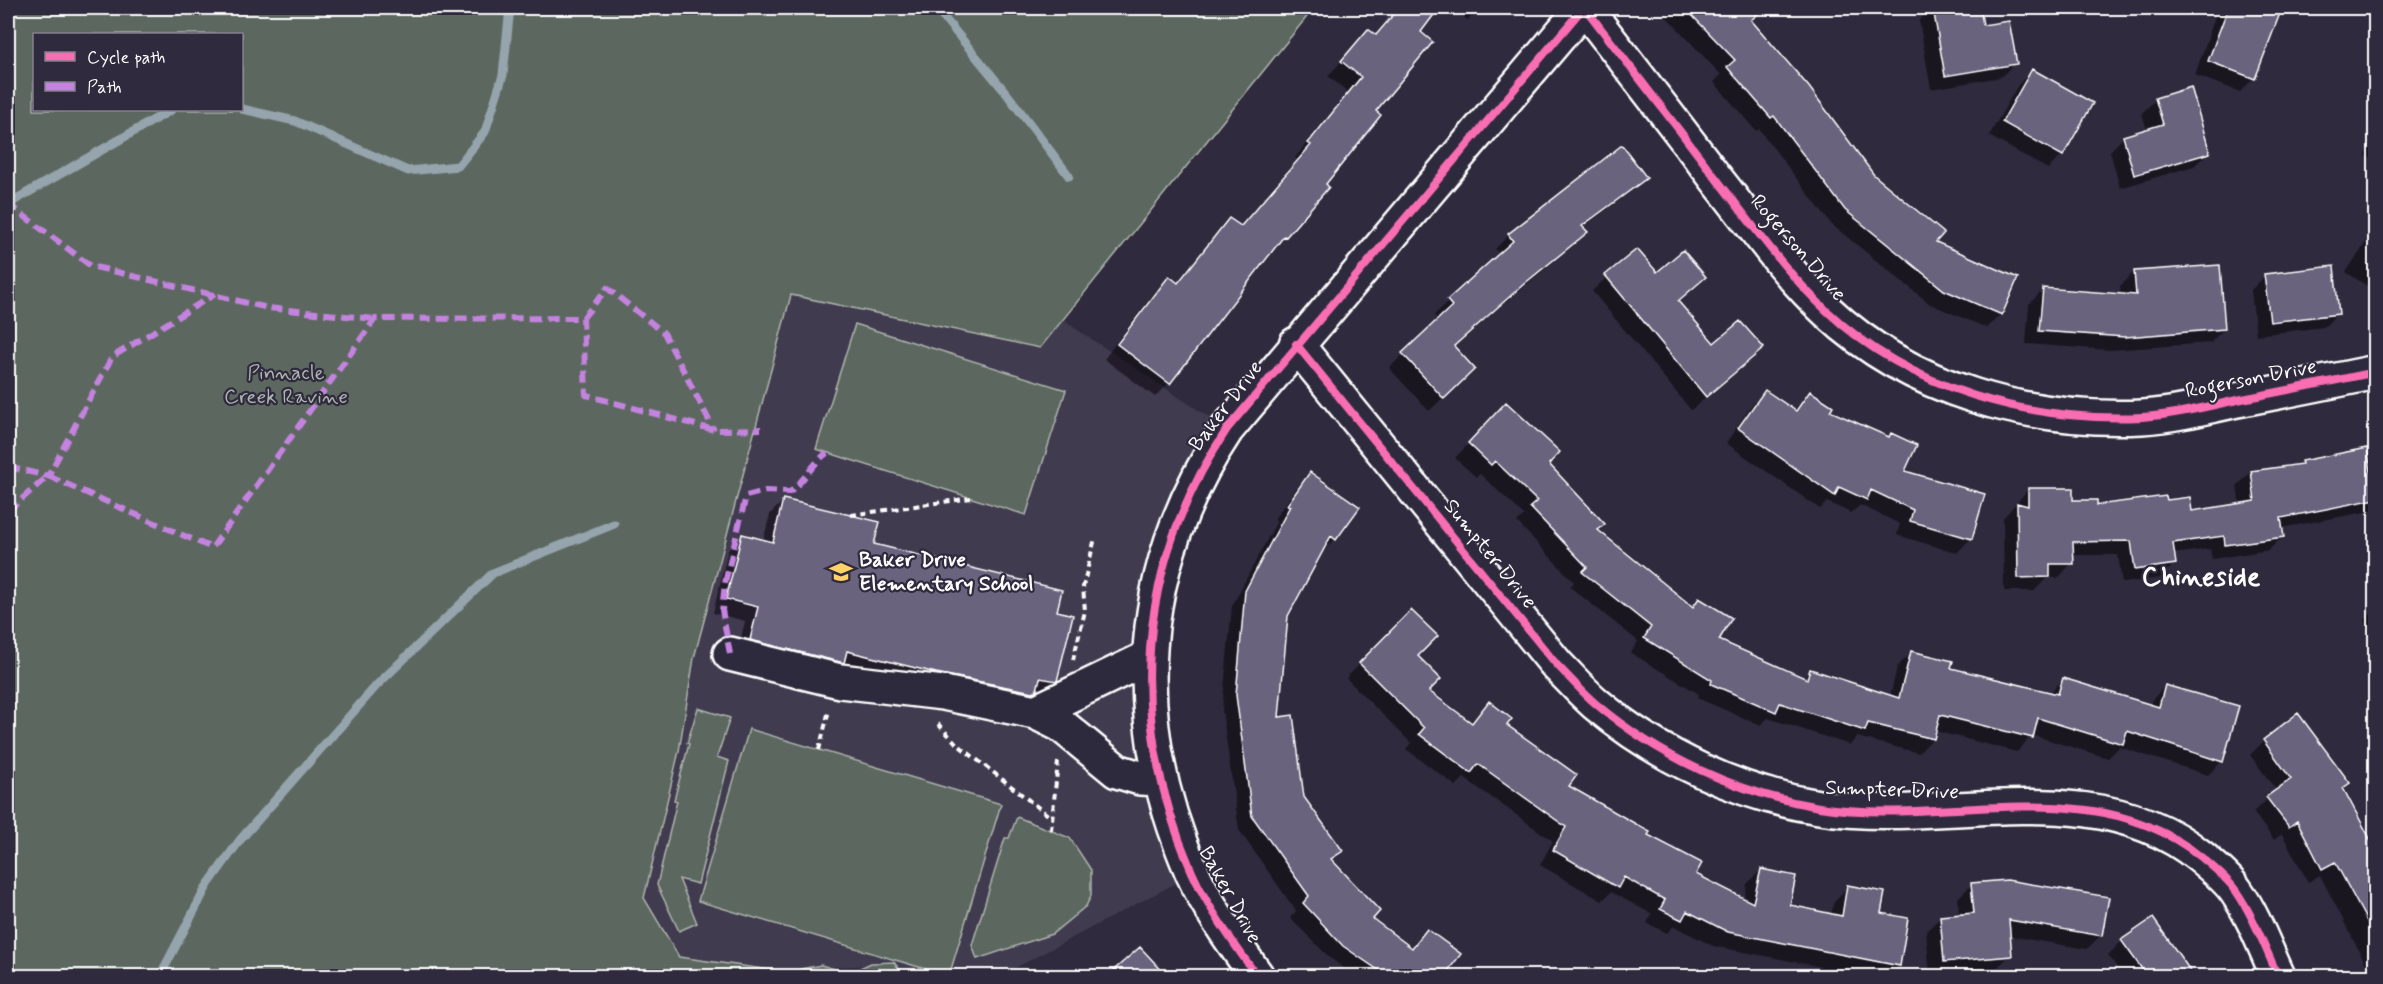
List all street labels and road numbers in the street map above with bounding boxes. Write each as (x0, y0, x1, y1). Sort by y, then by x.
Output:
street label: Rogerson Drive (1742, 189, 1852, 309)
street label: Rogerson Drive (2183, 353, 2319, 407)
street label: Baker Drive (1183, 355, 1269, 457)
street label: Sumpter Drive (1437, 493, 1543, 615)
street label: Sumpter Drive (1825, 774, 1959, 806)
street label: Baker Drive (1192, 841, 1268, 949)

